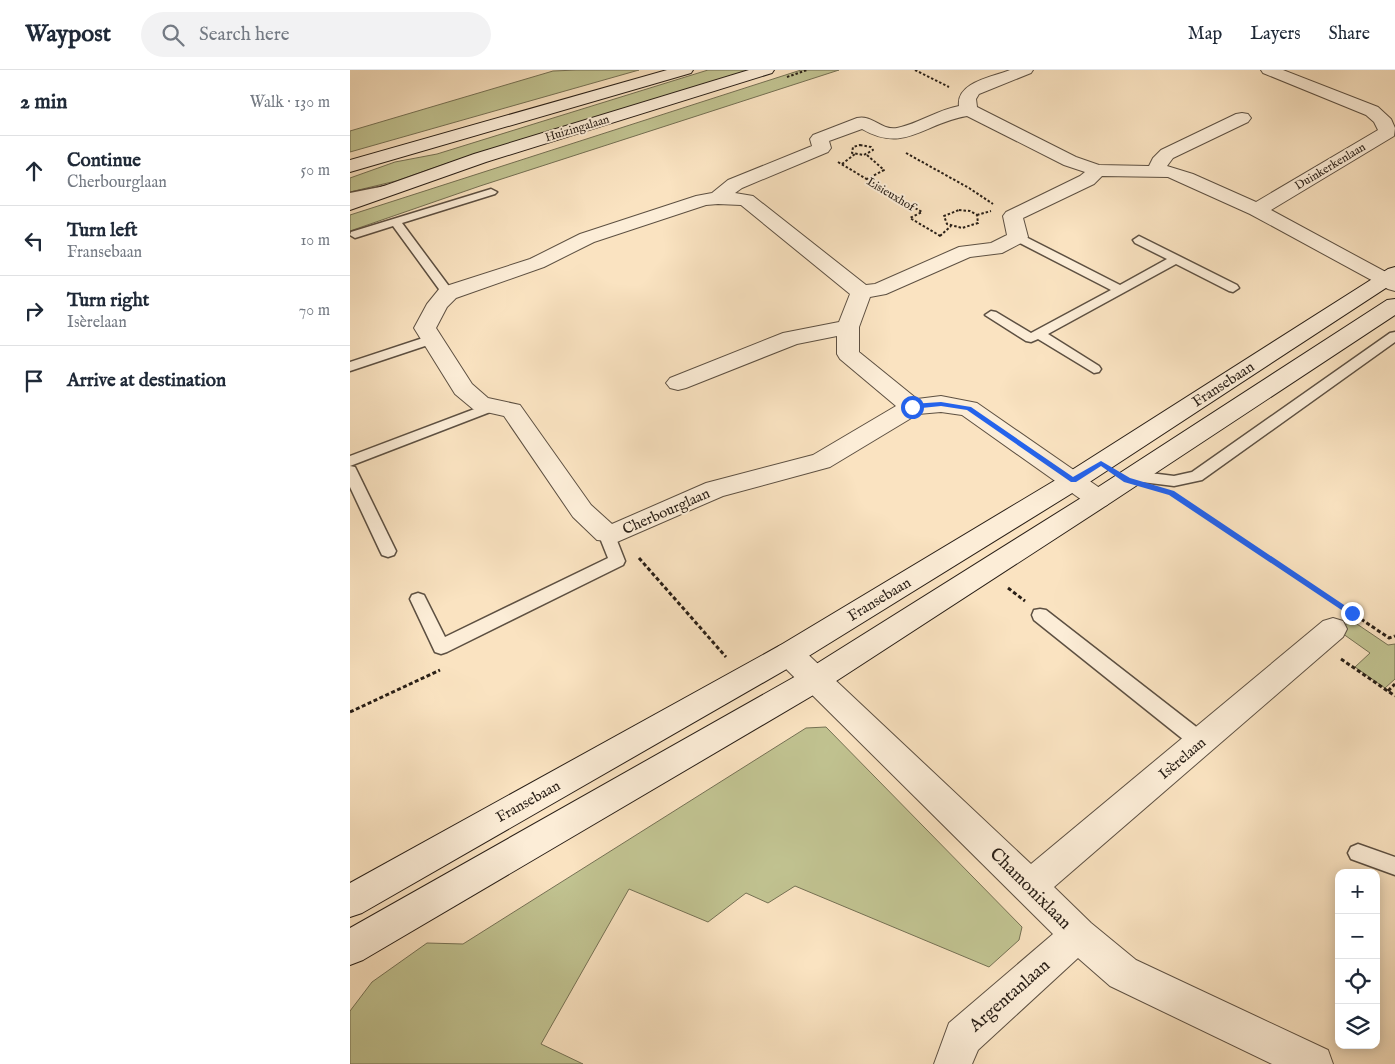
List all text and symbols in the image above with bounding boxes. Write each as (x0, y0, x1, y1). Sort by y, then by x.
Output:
search box (141, 12, 491, 57)
text: Waypost (25, 19, 111, 50)
icon: search (159, 21, 187, 49)
text: Search here (199, 23, 290, 47)
text: Map (1188, 23, 1222, 46)
text: Layers (1250, 23, 1301, 46)
text: Share (1329, 23, 1370, 46)
text: 2 min (20, 89, 67, 116)
text: Walk · 130 m (250, 93, 330, 113)
street label: Huizingalaan (543, 111, 612, 145)
street label: Duinkerkenlaan (1292, 139, 1369, 193)
text: Continue (67, 149, 141, 173)
icon: ahead (20, 157, 48, 185)
text: 50 m (301, 161, 330, 181)
text: Cherbourglaan (67, 173, 167, 193)
street label: Lisieuxhof (864, 174, 920, 216)
text: Turn left (67, 219, 138, 243)
icon: left (20, 227, 48, 255)
text: 10 m (300, 231, 330, 251)
text: Fransebaan (67, 243, 142, 263)
text: Turn right (67, 289, 149, 313)
icon: right (20, 297, 48, 325)
text: 70 m (299, 301, 330, 321)
text: Isèrelaan (67, 313, 127, 333)
street label: Fransebaan (1189, 357, 1258, 412)
icon: arrive (20, 367, 48, 395)
text: Arrive at destination (67, 369, 226, 393)
route start (901, 396, 924, 419)
street label: Cherbourglaan (620, 484, 713, 539)
street label: Fransebaan (844, 573, 914, 626)
route end (1341, 602, 1364, 625)
street label: Isèrelaan (1155, 733, 1210, 784)
street label: Fransebaan (493, 776, 564, 827)
street label: Chamonixlaan (984, 843, 1076, 935)
map controls (1335, 869, 1380, 1049)
button: + (1335, 869, 1380, 914)
button: − (1335, 914, 1380, 959)
street label: Argentanlaan (964, 954, 1056, 1038)
button: locate (1335, 959, 1380, 1004)
button: layers (1335, 1004, 1380, 1049)

